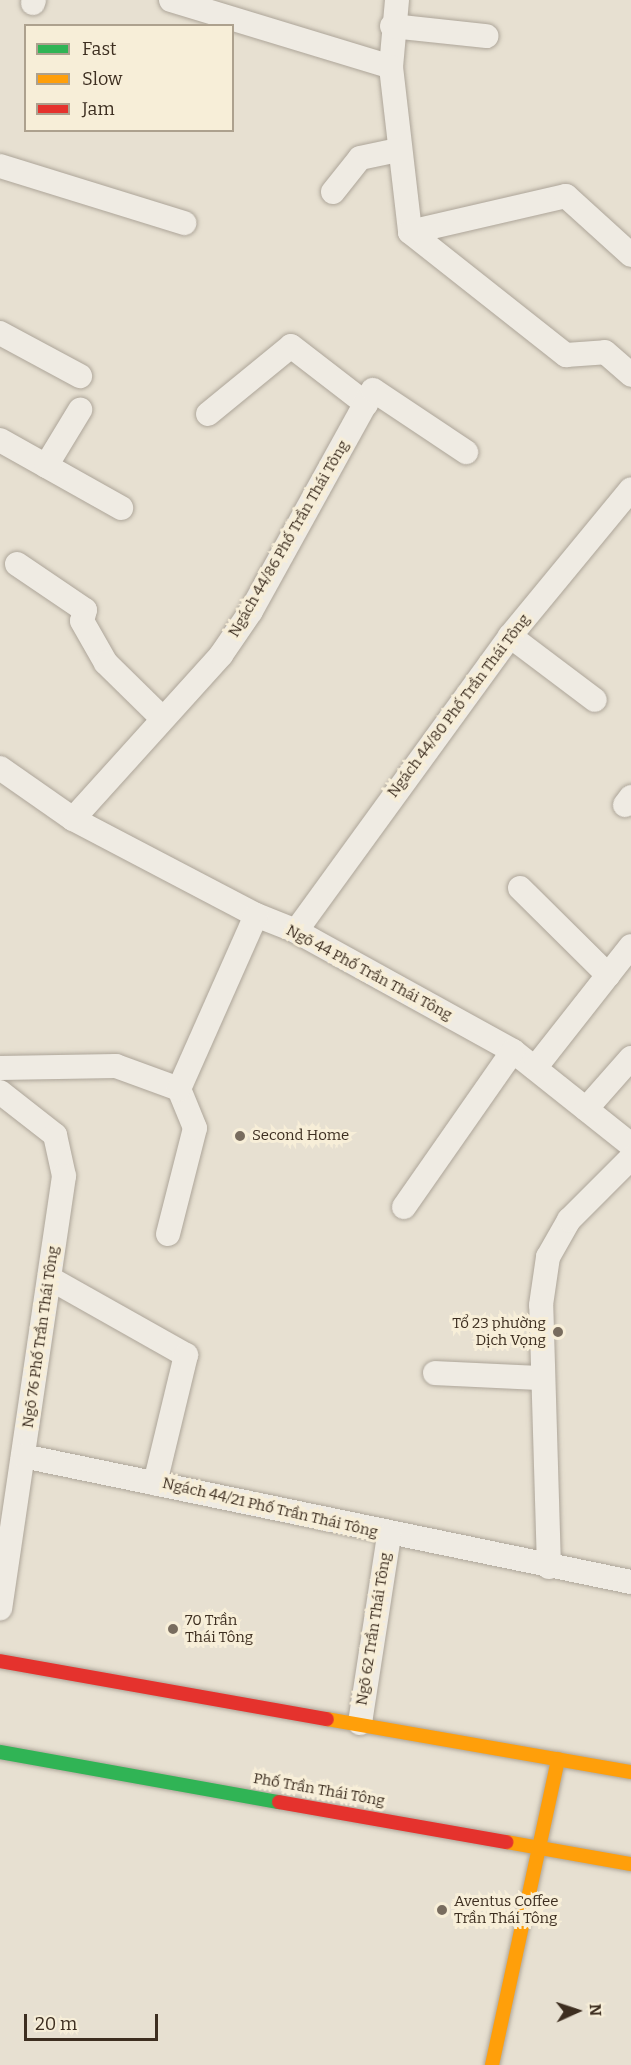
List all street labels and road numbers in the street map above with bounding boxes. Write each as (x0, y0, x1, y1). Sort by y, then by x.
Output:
street label: Ngách 44/86 Phố Trần Thái Tông (225, 437, 353, 641)
street label: Ngách 44/80 Phố Trần Thái Tông (384, 611, 534, 801)
street label: Ngõ 44 Phố Trần Thái Tông (283, 922, 455, 1024)
street label: Ngõ 76 Phố Trần Thái Tông (19, 1245, 63, 1429)
street label: Ngách 44/21 Phố Trần Thái Tông (161, 1474, 379, 1542)
street label: Ngõ 62 Trần Thái Tông (353, 1551, 395, 1707)
street label: Phố Trần Thái Tông (252, 1770, 386, 1810)

